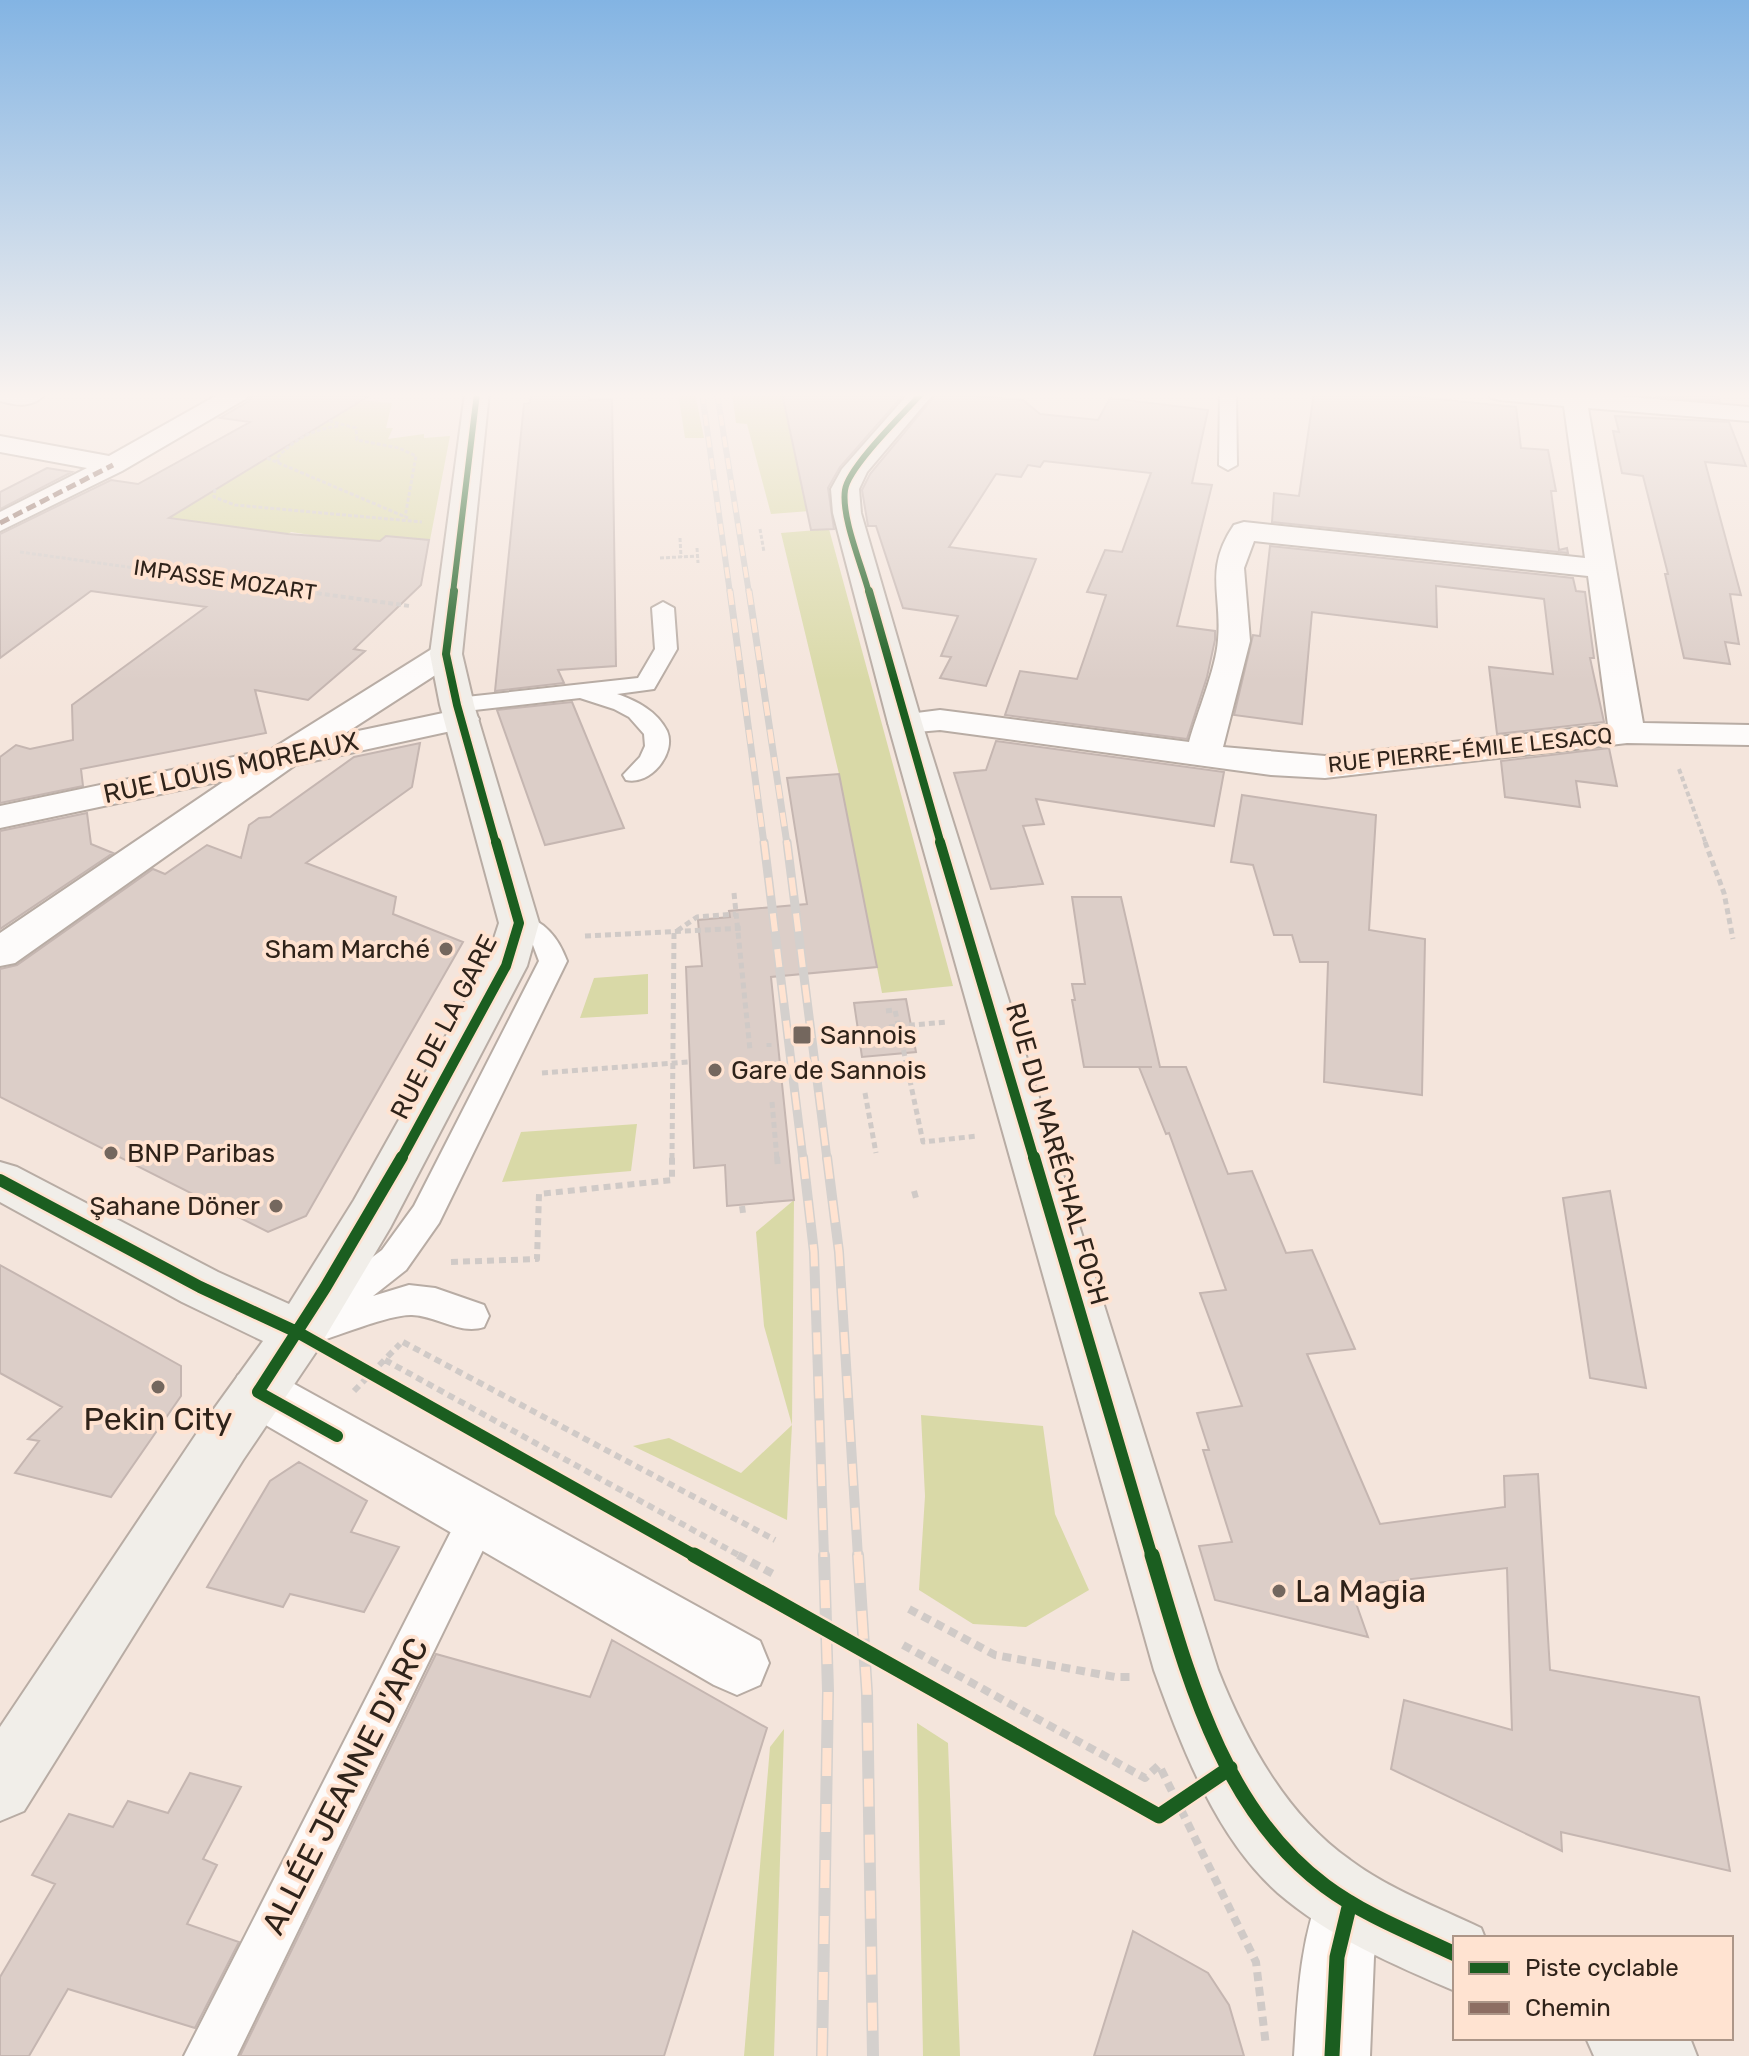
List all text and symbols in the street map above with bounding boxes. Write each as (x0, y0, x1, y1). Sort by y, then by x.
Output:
street label: IMPASSE MOZART (132, 554, 318, 606)
street label: RUE PIERRE-ÉMILE LESACQ (1327, 722, 1613, 778)
street label: RUE LOUIS MOREAUX (101, 726, 361, 810)
street label: RUE DE LA GARE (384, 930, 504, 1124)
place label: Sham Marché (265, 934, 430, 965)
marker: Sham Marché (437, 940, 455, 958)
street label: RUE DU MARÉCHAL FOCH (999, 999, 1115, 1309)
place label: Sannois (820, 1020, 917, 1051)
marker: Sannois (791, 1024, 813, 1046)
place label: Gare de Sannois (731, 1055, 927, 1086)
marker: Gare de Sannois (706, 1061, 724, 1079)
place label: BNP Paribas (127, 1138, 275, 1169)
marker: BNP Paribas (102, 1144, 120, 1162)
place label: Şahane Döner (90, 1191, 260, 1222)
marker: Şahane Döner (267, 1197, 285, 1215)
marker: Pekin City (149, 1378, 167, 1396)
place label: Pekin City (84, 1400, 232, 1438)
place label: La Magia (1295, 1572, 1426, 1610)
marker: La Magia (1270, 1582, 1288, 1600)
street label: ALLÉE JEANNE D'ARC (254, 1631, 436, 1941)
legend (1453, 1936, 1733, 2040)
text: Piste cyclable (1525, 1954, 1679, 1982)
text: Chemin (1525, 1994, 1611, 2022)

